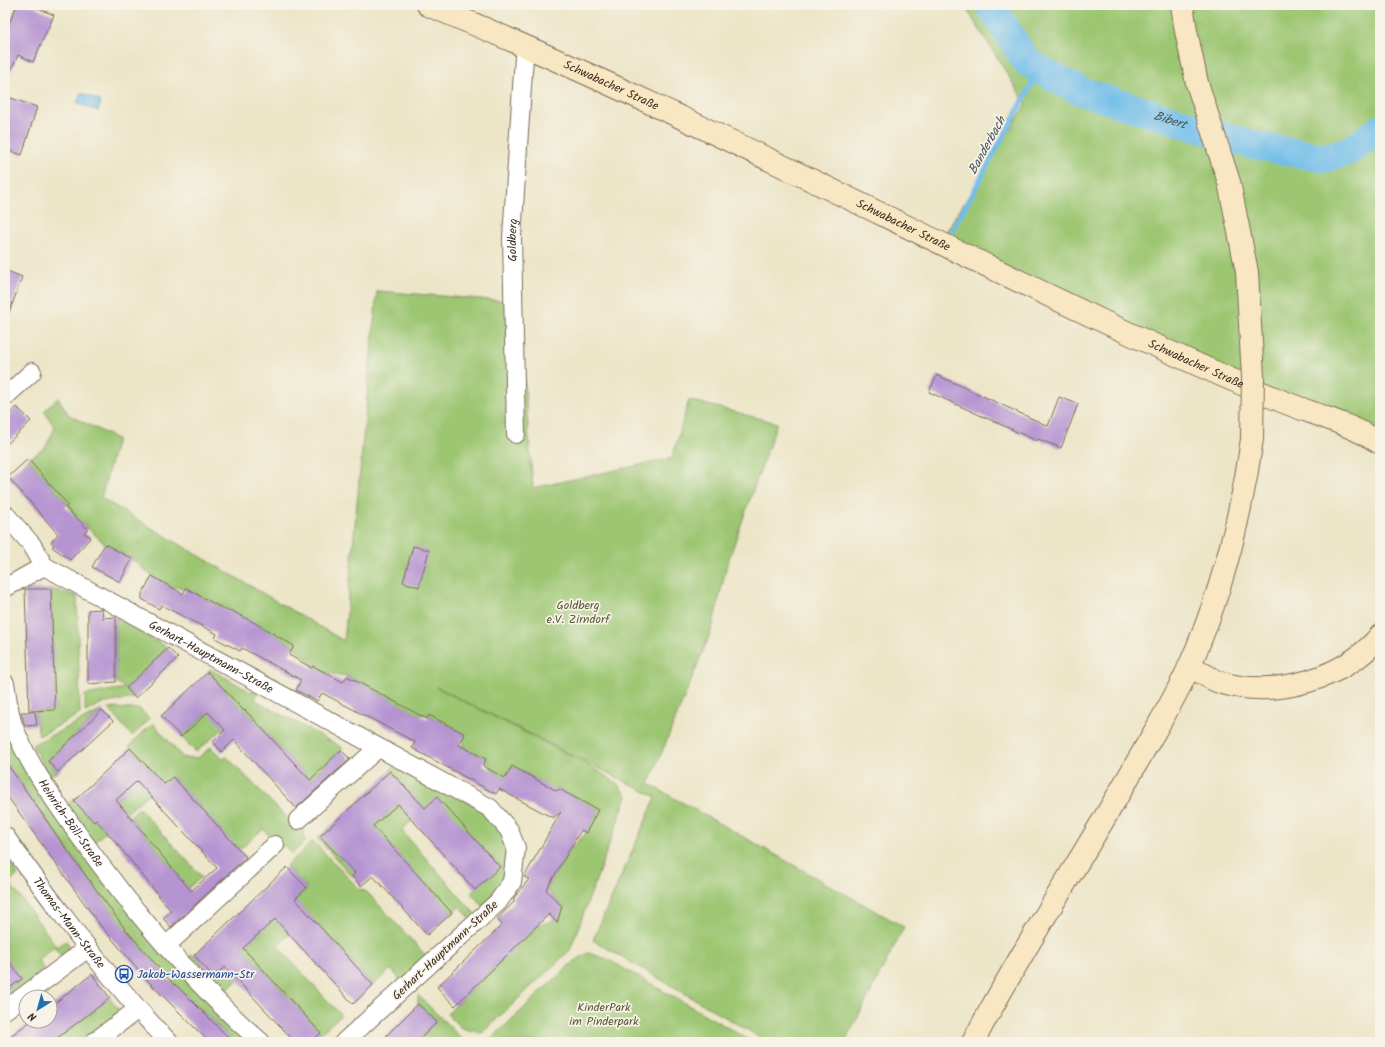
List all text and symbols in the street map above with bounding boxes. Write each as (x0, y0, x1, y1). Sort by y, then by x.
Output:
street label: Schwabacher Straße (560, 55, 662, 116)
water label: Bibert (1151, 106, 1191, 136)
water label: Banderbach (963, 112, 1012, 179)
street label: Schwabacher Straße (853, 194, 954, 257)
street label: Goldberg (503, 218, 523, 262)
street label: Schwabacher Straße (1145, 334, 1247, 394)
park label: Goldberg e.V. Zirndorf (547, 596, 611, 629)
street label: Gerhart-Hauptmann-Straße (145, 616, 277, 699)
street label: Heinrich-Böll-Straße (33, 775, 109, 872)
street label: Thomas-Mann-Straße (28, 873, 110, 974)
street label: Gerhart-Hauptmann-Straße (388, 896, 503, 1005)
bus stop icon: Jakob-Wassermann-Str (114, 964, 134, 984)
place label: Jakob-Wassermann-Str (137, 965, 255, 984)
north arrow (18, 989, 58, 1029)
park label: KinderPark im Pinderpark (569, 998, 639, 1031)
text: N (24, 1007, 41, 1025)

